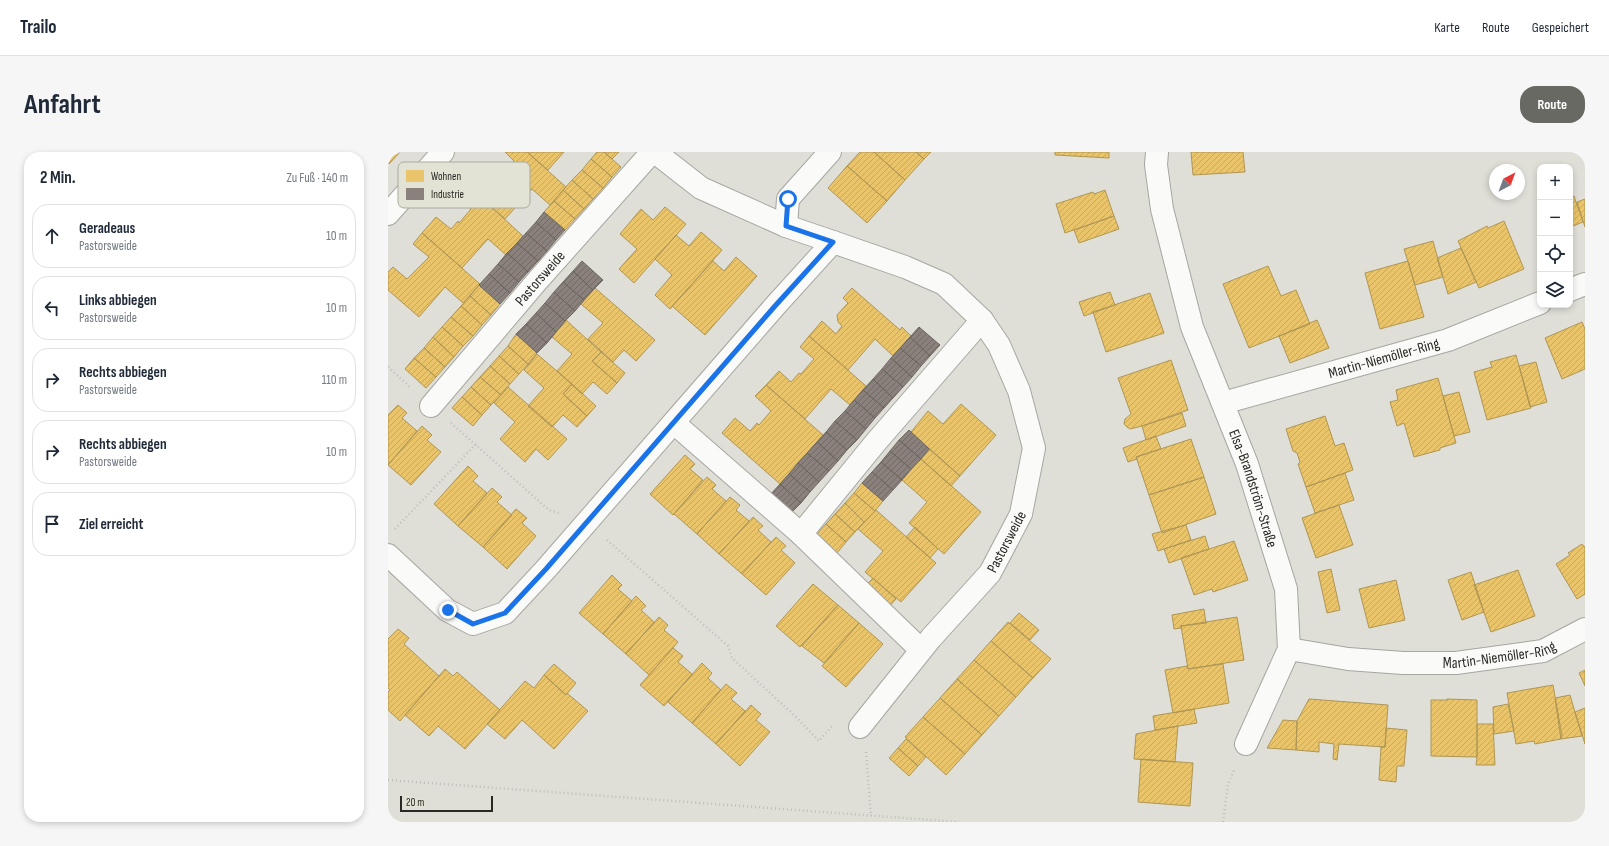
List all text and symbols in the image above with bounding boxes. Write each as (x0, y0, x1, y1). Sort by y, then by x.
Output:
text: Trailo (20, 16, 57, 39)
text: Karte (1434, 19, 1460, 36)
text: Route (1482, 19, 1510, 36)
text: Gespeichert (1532, 19, 1589, 36)
button: Route (1520, 86, 1585, 123)
text: Anfahrt (24, 88, 101, 121)
legend (398, 162, 530, 208)
north arrow (1489, 164, 1525, 200)
map controls (1537, 164, 1573, 308)
button: + (1537, 164, 1573, 200)
text: 2 Min. (40, 168, 76, 188)
text: Zu Fuß · 140 m (287, 170, 348, 186)
text: Wohnen (431, 170, 461, 183)
text: Industrie (431, 188, 464, 201)
route start (779, 190, 797, 208)
button: − (1537, 200, 1573, 236)
text: Geradeaus (79, 219, 135, 238)
icon: ahead (41, 225, 63, 247)
text: 10 m (326, 228, 347, 244)
button: locate (1537, 236, 1573, 272)
text: Pastorsweide (79, 238, 137, 254)
street label: Pastorsweide (511, 247, 569, 310)
button: layers (1537, 272, 1573, 308)
text: Links abbiegen (79, 291, 157, 310)
icon: left (41, 297, 63, 319)
text: 10 m (326, 300, 347, 316)
text: Pastorsweide (79, 310, 137, 326)
street label: Martin-Niemöller-Ring (1326, 333, 1441, 383)
text: Rechts abbiegen (79, 363, 167, 382)
icon: right (41, 369, 63, 391)
text: 110 m (322, 372, 347, 388)
text: Pastorsweide (79, 382, 137, 398)
street label: Elsa-Brandström-Straße (1225, 427, 1282, 550)
text: Rechts abbiegen (79, 435, 167, 454)
icon: right (41, 441, 63, 463)
text: 10 m (326, 444, 347, 460)
text: Pastorsweide (79, 454, 137, 470)
street label: Pastorsweide (982, 508, 1030, 576)
icon: arrive (41, 513, 63, 535)
text: Ziel erreicht (79, 515, 143, 534)
route end (439, 601, 457, 619)
street label: Martin-Niemöller-Ring (1443, 636, 1559, 673)
scale bar (400, 794, 493, 813)
text: 20 m (406, 796, 424, 809)

